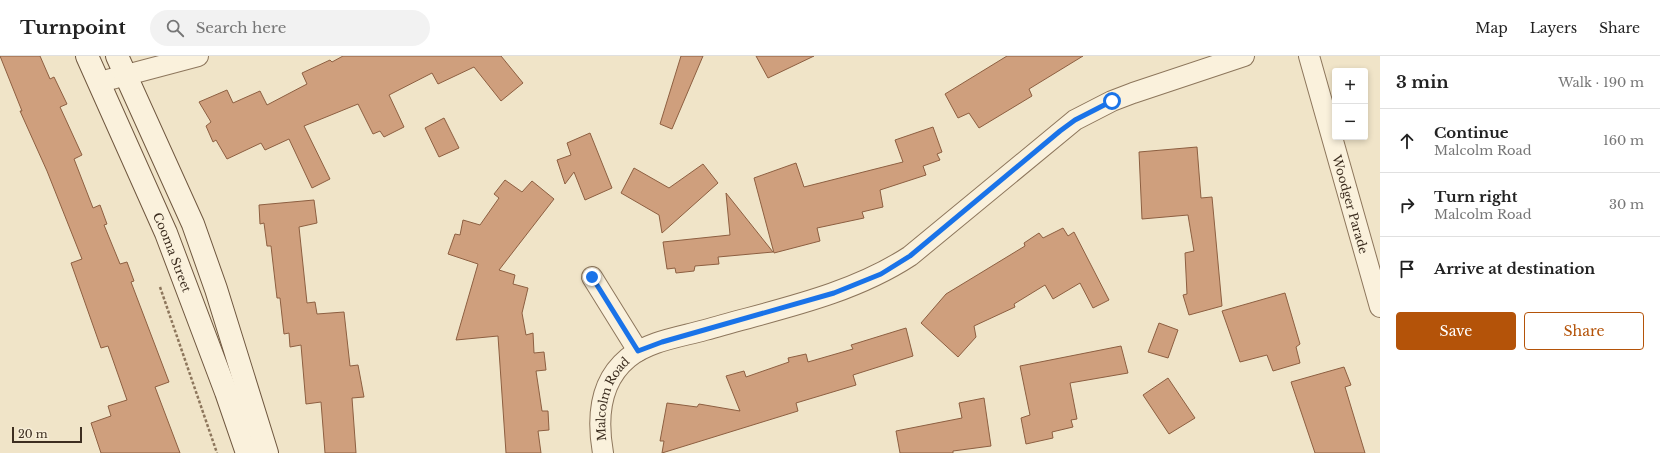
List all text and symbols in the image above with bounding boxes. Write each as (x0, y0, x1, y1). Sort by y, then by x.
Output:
search box (150, 10, 430, 46)
text: Turnpoint (20, 16, 126, 39)
icon: search (164, 17, 186, 39)
text: Search here (196, 18, 286, 37)
text: Map (1475, 19, 1508, 37)
text: Layers (1530, 19, 1577, 37)
text: Share (1599, 19, 1640, 37)
map controls (1332, 68, 1368, 140)
button: + (1332, 68, 1368, 104)
text: 3 min (1396, 72, 1449, 93)
text: Walk · 190 m (1558, 74, 1644, 91)
route start (1103, 92, 1121, 110)
button: − (1332, 104, 1368, 140)
text: Continue (1434, 123, 1509, 142)
icon: ahead (1396, 130, 1418, 152)
text: 160 m (1603, 132, 1644, 149)
text: Malcolm Road (1434, 142, 1532, 159)
street label: Woodger Parade (1330, 152, 1372, 255)
text: Turn right (1434, 187, 1517, 206)
icon: right (1396, 194, 1418, 216)
text: 30 m (1609, 196, 1644, 213)
text: Malcolm Road (1434, 206, 1532, 223)
street label: Cooma Street (150, 210, 195, 294)
icon: arrive (1396, 258, 1418, 280)
text: Arrive at destination (1434, 259, 1595, 278)
route end (583, 268, 601, 286)
button: Save (1396, 312, 1516, 350)
button: Share (1524, 312, 1644, 350)
street label: Malcolm Road (593, 353, 632, 442)
scale bar (12, 425, 82, 444)
text: 20 m (18, 427, 48, 441)

